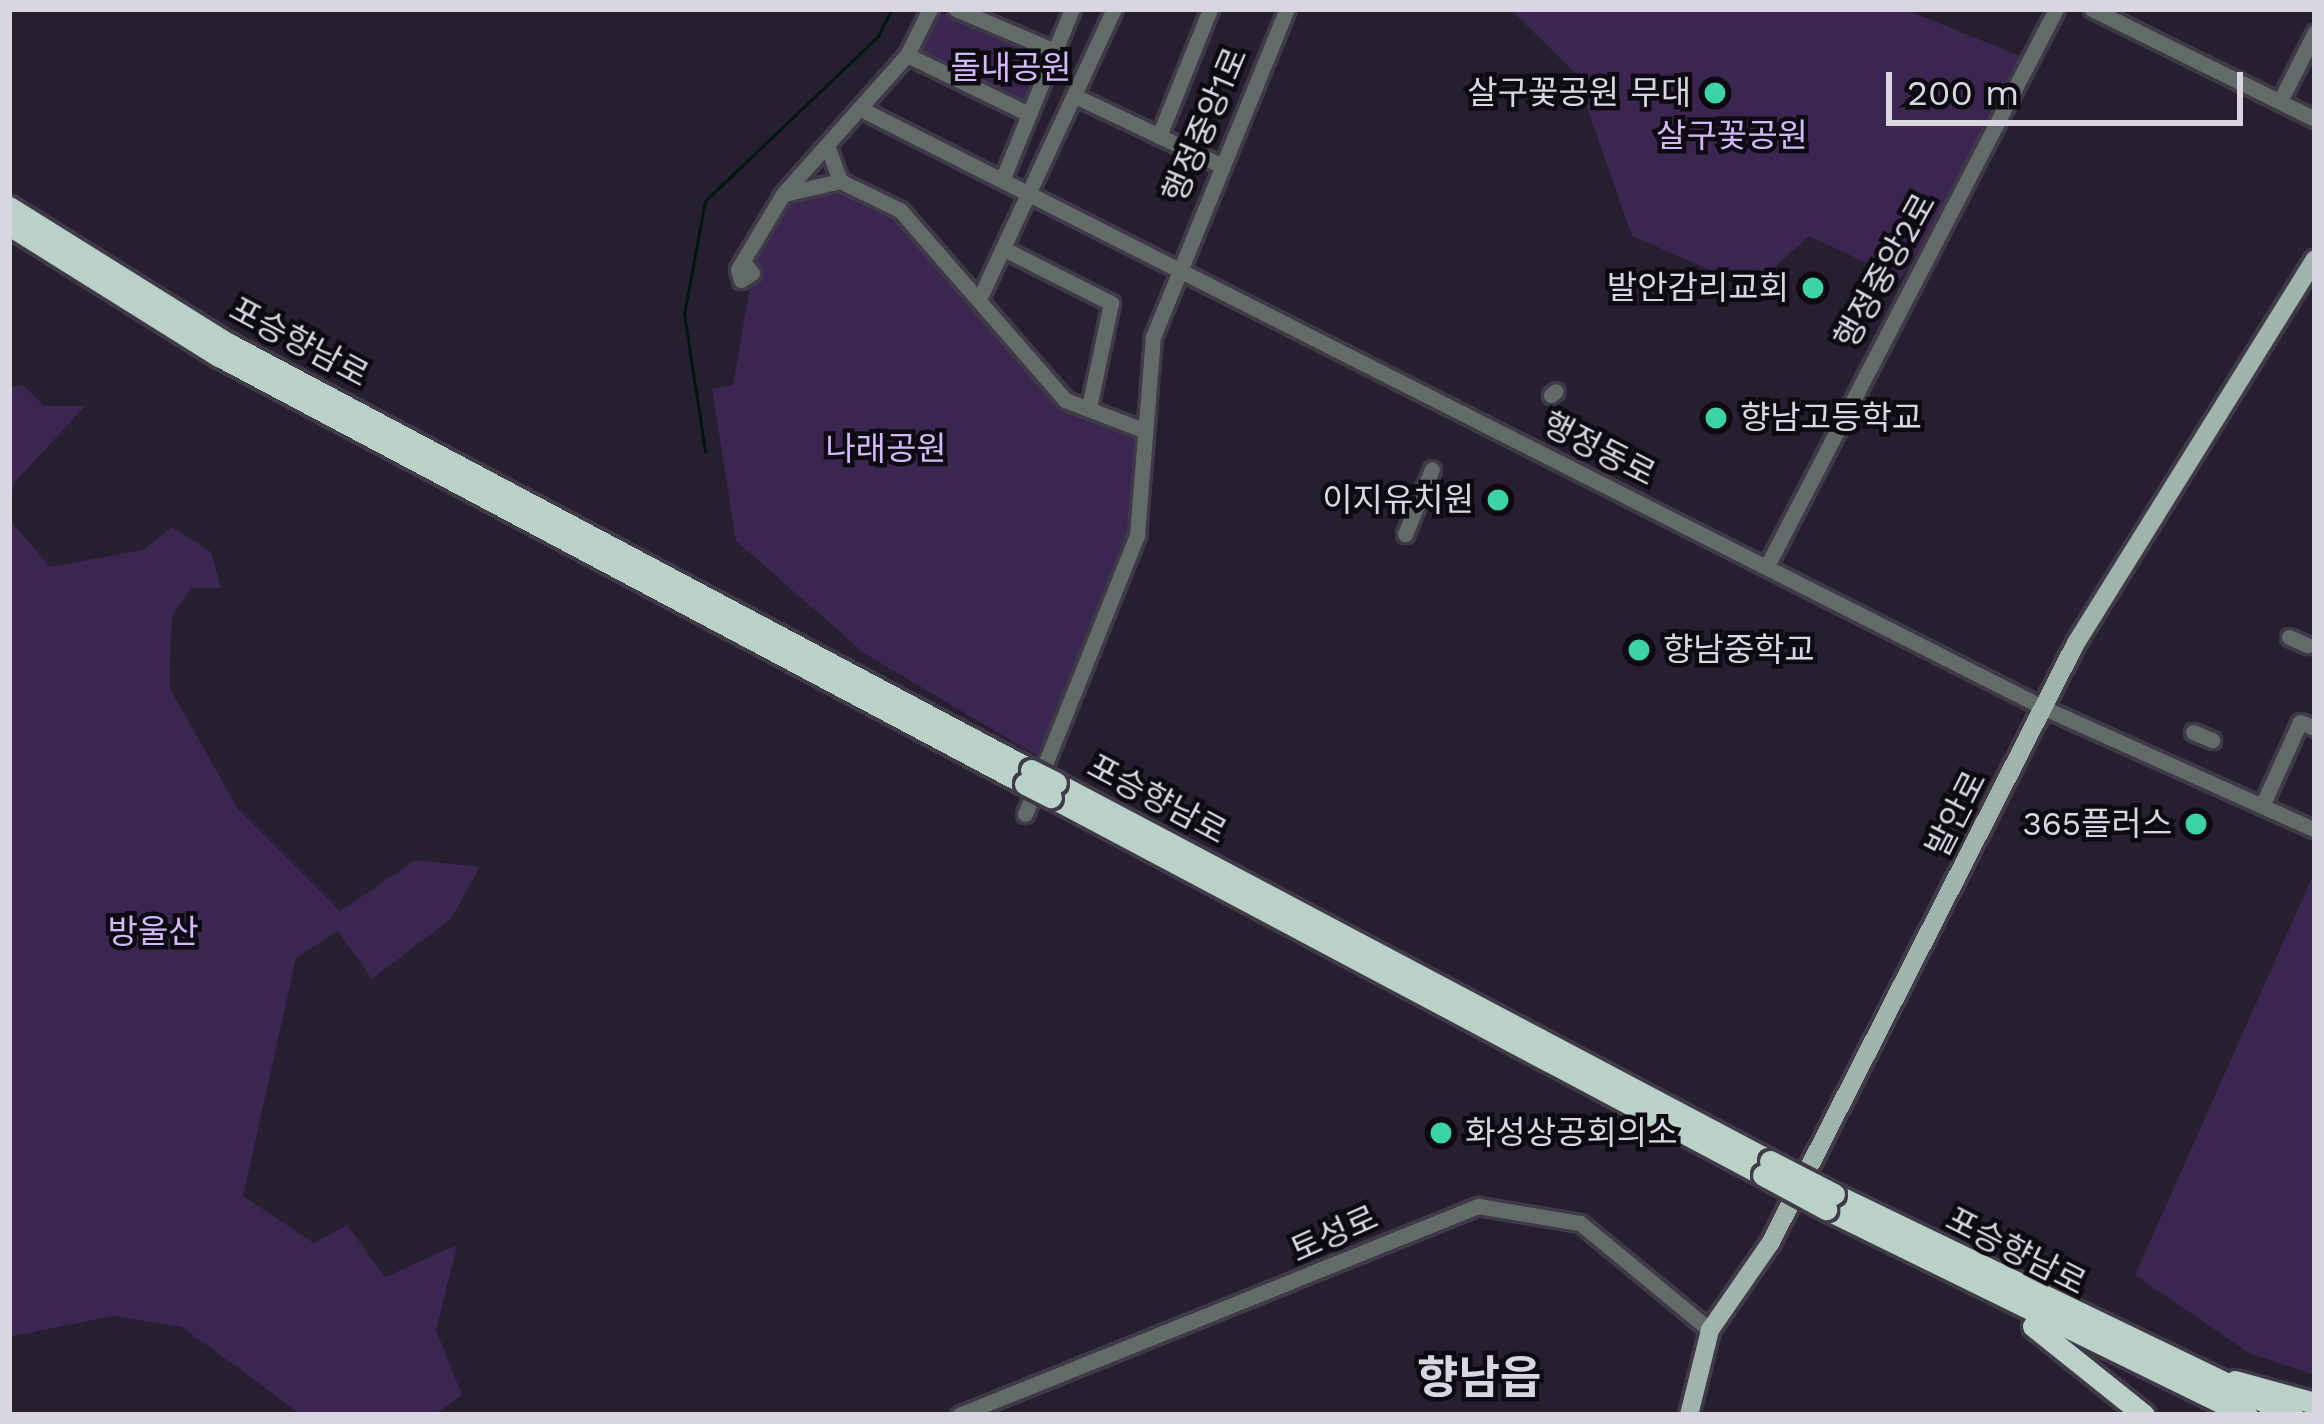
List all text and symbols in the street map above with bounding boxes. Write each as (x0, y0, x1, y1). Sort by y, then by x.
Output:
street label: 행정중앙1로 (1155, 41, 1255, 209)
park label: 돌내공원 (950, 48, 1072, 88)
scale bar (1892, 48, 2249, 122)
text: 200 m (1907, 72, 2019, 114)
place label: 살구꽃공원 무대 (1467, 73, 1691, 113)
marker: 살구꽃공원 무대 (1702, 80, 1728, 106)
park label: 살구꽃공원 (1656, 116, 1808, 156)
street label: 행정중앙2로 (1826, 187, 1944, 355)
place label: 발안감리교회 (1607, 268, 1789, 308)
marker: 발안감리교회 (1800, 275, 1826, 301)
street label: 포승향남로 (223, 289, 375, 395)
place label: 향남고등학교 (1740, 398, 1922, 438)
street label: 행정동로 (1536, 404, 1662, 494)
marker: 향남고등학교 (1703, 405, 1729, 431)
park label: 나래공원 (825, 429, 947, 469)
place label: 이지유치원 (1322, 480, 1474, 520)
marker: 이지유치원 (1485, 487, 1511, 513)
place label: 향남중학교 (1663, 630, 1815, 670)
marker: 향남중학교 (1626, 637, 1652, 663)
street label: 포승향남로 (1081, 746, 1233, 852)
street label: 발안로 (1918, 764, 1994, 864)
place label: 365플러스 (2022, 804, 2172, 844)
marker: 365플러스 (2183, 811, 2209, 837)
park label: 방울산 (107, 912, 199, 952)
place label: 화성상공회의소 (1465, 1113, 1678, 1153)
marker: 화성상공회의소 (1428, 1120, 1454, 1146)
street label: 토성로 (1284, 1197, 1384, 1271)
street label: 포승향남로 (1939, 1199, 2093, 1303)
district label: 향남읍 (1417, 1351, 1541, 1405)

